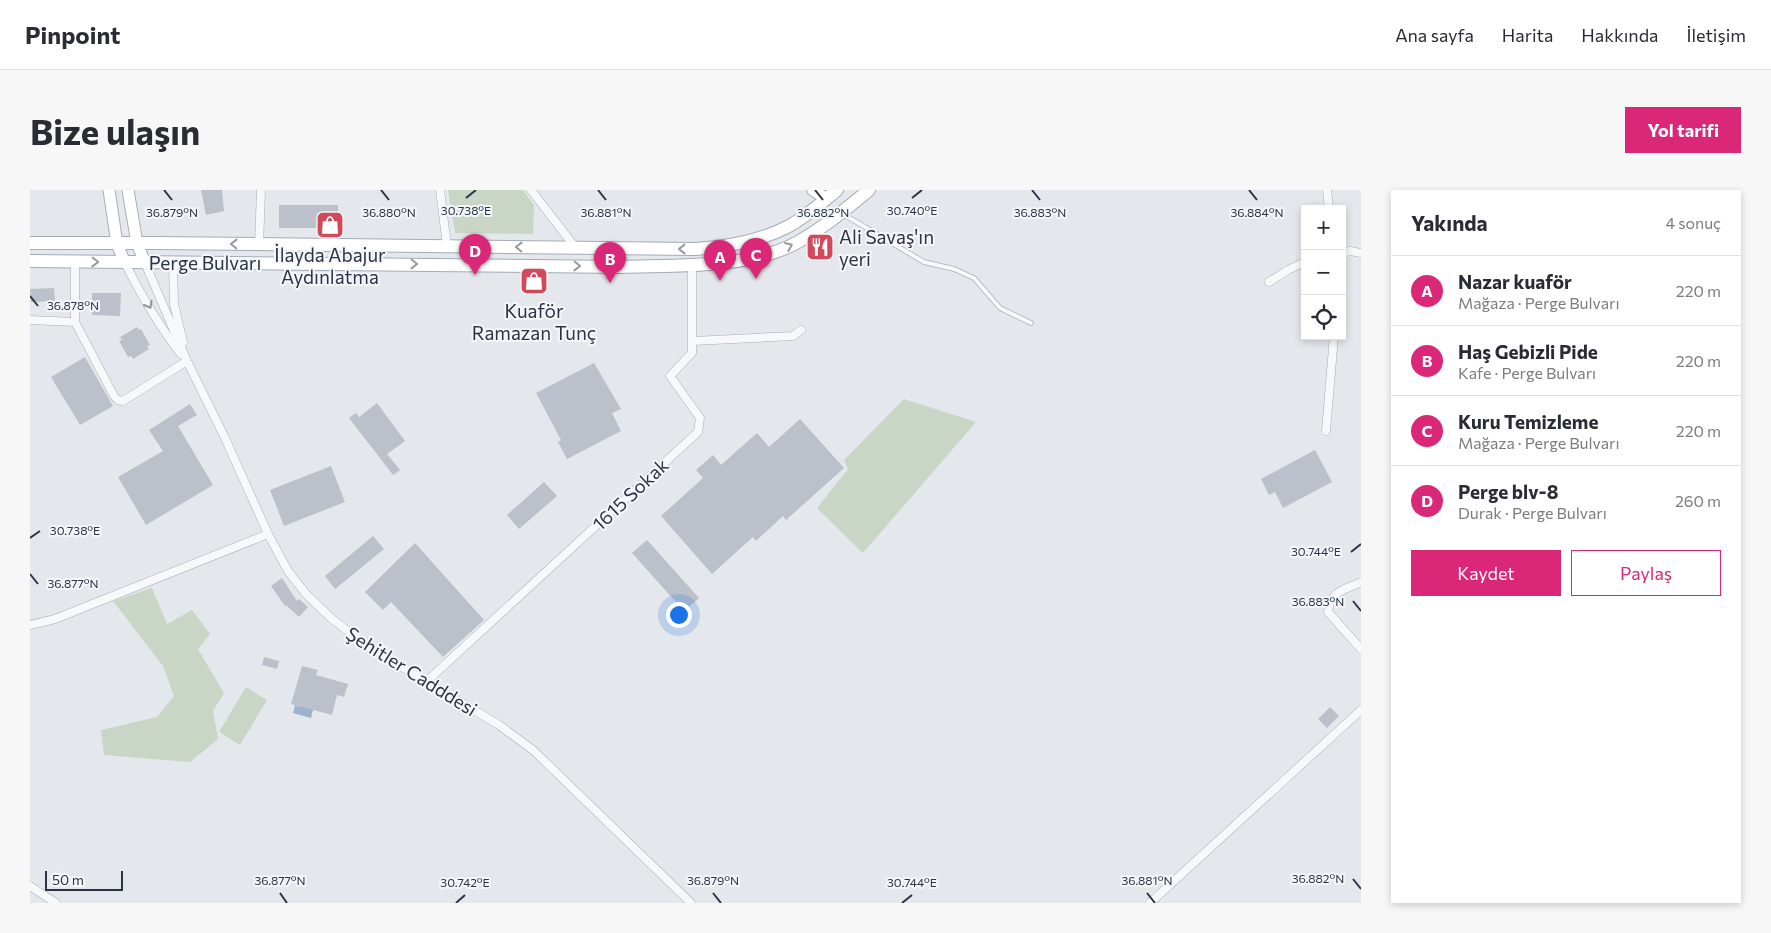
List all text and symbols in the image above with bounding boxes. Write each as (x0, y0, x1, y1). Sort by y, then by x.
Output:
text: Pinpoint (25, 20, 120, 49)
text: Ana sayfa (1395, 24, 1474, 46)
text: Harita (1502, 24, 1553, 46)
text: Hakkında (1581, 24, 1659, 46)
text: İletişim (1687, 24, 1746, 46)
button: Yol tarifi (1625, 107, 1741, 153)
text: Bize ulaşın (30, 109, 200, 152)
text: 30.738°E (441, 203, 491, 217)
text: 30.740°E (887, 203, 937, 217)
text: 36.879°N (146, 205, 198, 219)
text: 36.880°N (362, 205, 416, 219)
text: 36.881°N (580, 205, 632, 219)
text: 36.882°N (797, 205, 849, 219)
text: 36.883°N (1014, 205, 1066, 219)
text: 36.884°N (1231, 205, 1284, 219)
map controls (1301, 205, 1346, 340)
button: + (1301, 205, 1346, 250)
shop icon: İlayda Abajur Aydınlatma (315, 210, 345, 240)
text: Yakında (1411, 210, 1488, 235)
text: 4 sonuç (1665, 213, 1721, 232)
place label: Ali Savaş'ın yeri (839, 225, 934, 270)
restaurant icon: Ali Savaş'ın yeri (805, 232, 835, 262)
pin: D (459, 234, 491, 275)
pin: C (740, 238, 772, 279)
one-way arrow (230, 239, 238, 249)
pin: A (704, 240, 736, 281)
one-way arrow (784, 241, 793, 252)
one-way arrow (515, 242, 522, 252)
pin: B (594, 242, 626, 283)
place label: İlayda Abajur Aydınlatma (274, 243, 386, 288)
one-way arrow (677, 244, 685, 254)
button: − (1301, 250, 1346, 295)
street label: Perge Bulvarı (149, 251, 261, 274)
one-way arrow (92, 257, 99, 267)
one-way arrow (411, 259, 419, 269)
one-way arrow (573, 261, 581, 271)
shop icon: Kuaför Ramazan Tunç (519, 266, 549, 296)
text: Nazar kuaför (1458, 270, 1572, 293)
text: A (1421, 281, 1433, 300)
text: 220 m (1676, 281, 1721, 300)
text: Mağaza · Perge Bulvarı (1458, 293, 1620, 312)
button: locate (1301, 295, 1346, 340)
text: 36.878°N (47, 298, 99, 312)
place label: Kuaför Ramazan Tunç (472, 299, 596, 344)
one-way arrow (142, 300, 152, 309)
text: Haş Gebizli Pide (1458, 340, 1598, 363)
text: B (1422, 351, 1432, 370)
text: 220 m (1676, 351, 1721, 370)
text: Kafe · Perge Bulvarı (1458, 363, 1596, 382)
text: Kuru Temizleme (1458, 410, 1598, 433)
text: C (1422, 421, 1432, 440)
text: 220 m (1676, 421, 1721, 440)
text: Mağaza · Perge Bulvarı (1458, 433, 1620, 452)
street label: 1615 Sokak (587, 453, 673, 535)
text: Perge blv-8 (1458, 480, 1558, 503)
text: D (1421, 491, 1433, 510)
text: 260 m (1675, 491, 1721, 510)
text: Durak · Perge Bulvarı (1458, 503, 1607, 522)
text: 30.738°E (50, 523, 100, 537)
text: 30.744°E (1291, 544, 1341, 558)
button: Kaydet (1411, 550, 1561, 596)
button: Paylaş (1571, 550, 1721, 596)
text: 36.877°N (47, 576, 99, 590)
text: 36.883°N (1292, 594, 1344, 608)
your location (666, 602, 692, 628)
street label: Şehitler Cadddesi (342, 621, 482, 721)
scale bar (45, 868, 122, 891)
text: 50 m (52, 871, 84, 888)
text: 36.882°N (1292, 871, 1344, 885)
text: 36.877°N (254, 873, 306, 887)
text: 36.879°N (687, 873, 739, 887)
text: 36.881°N (1121, 873, 1173, 887)
text: 30.742°E (440, 875, 490, 889)
text: 30.744°E (887, 875, 937, 889)

